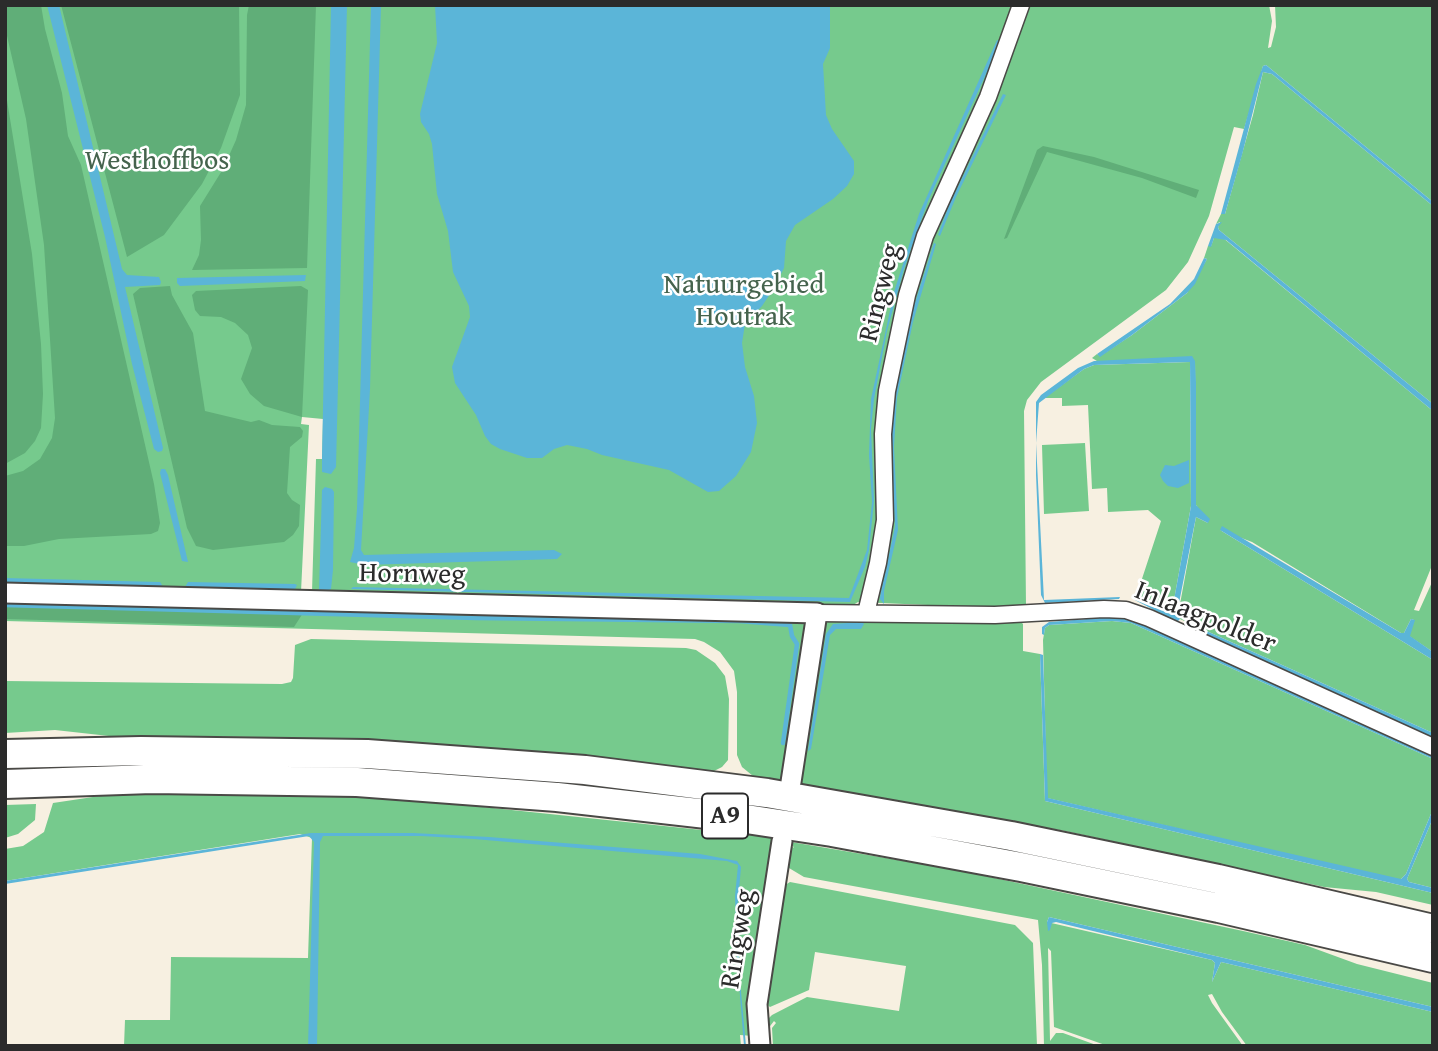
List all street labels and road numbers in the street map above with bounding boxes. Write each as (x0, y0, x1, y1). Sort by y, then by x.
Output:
street label: Ringweg (853, 240, 909, 346)
street label: Hornweg (358, 557, 466, 593)
street label: Inlaagpolder (1129, 574, 1281, 662)
road number: A9 (702, 794, 748, 838)
street label: Ringweg (715, 887, 763, 991)

